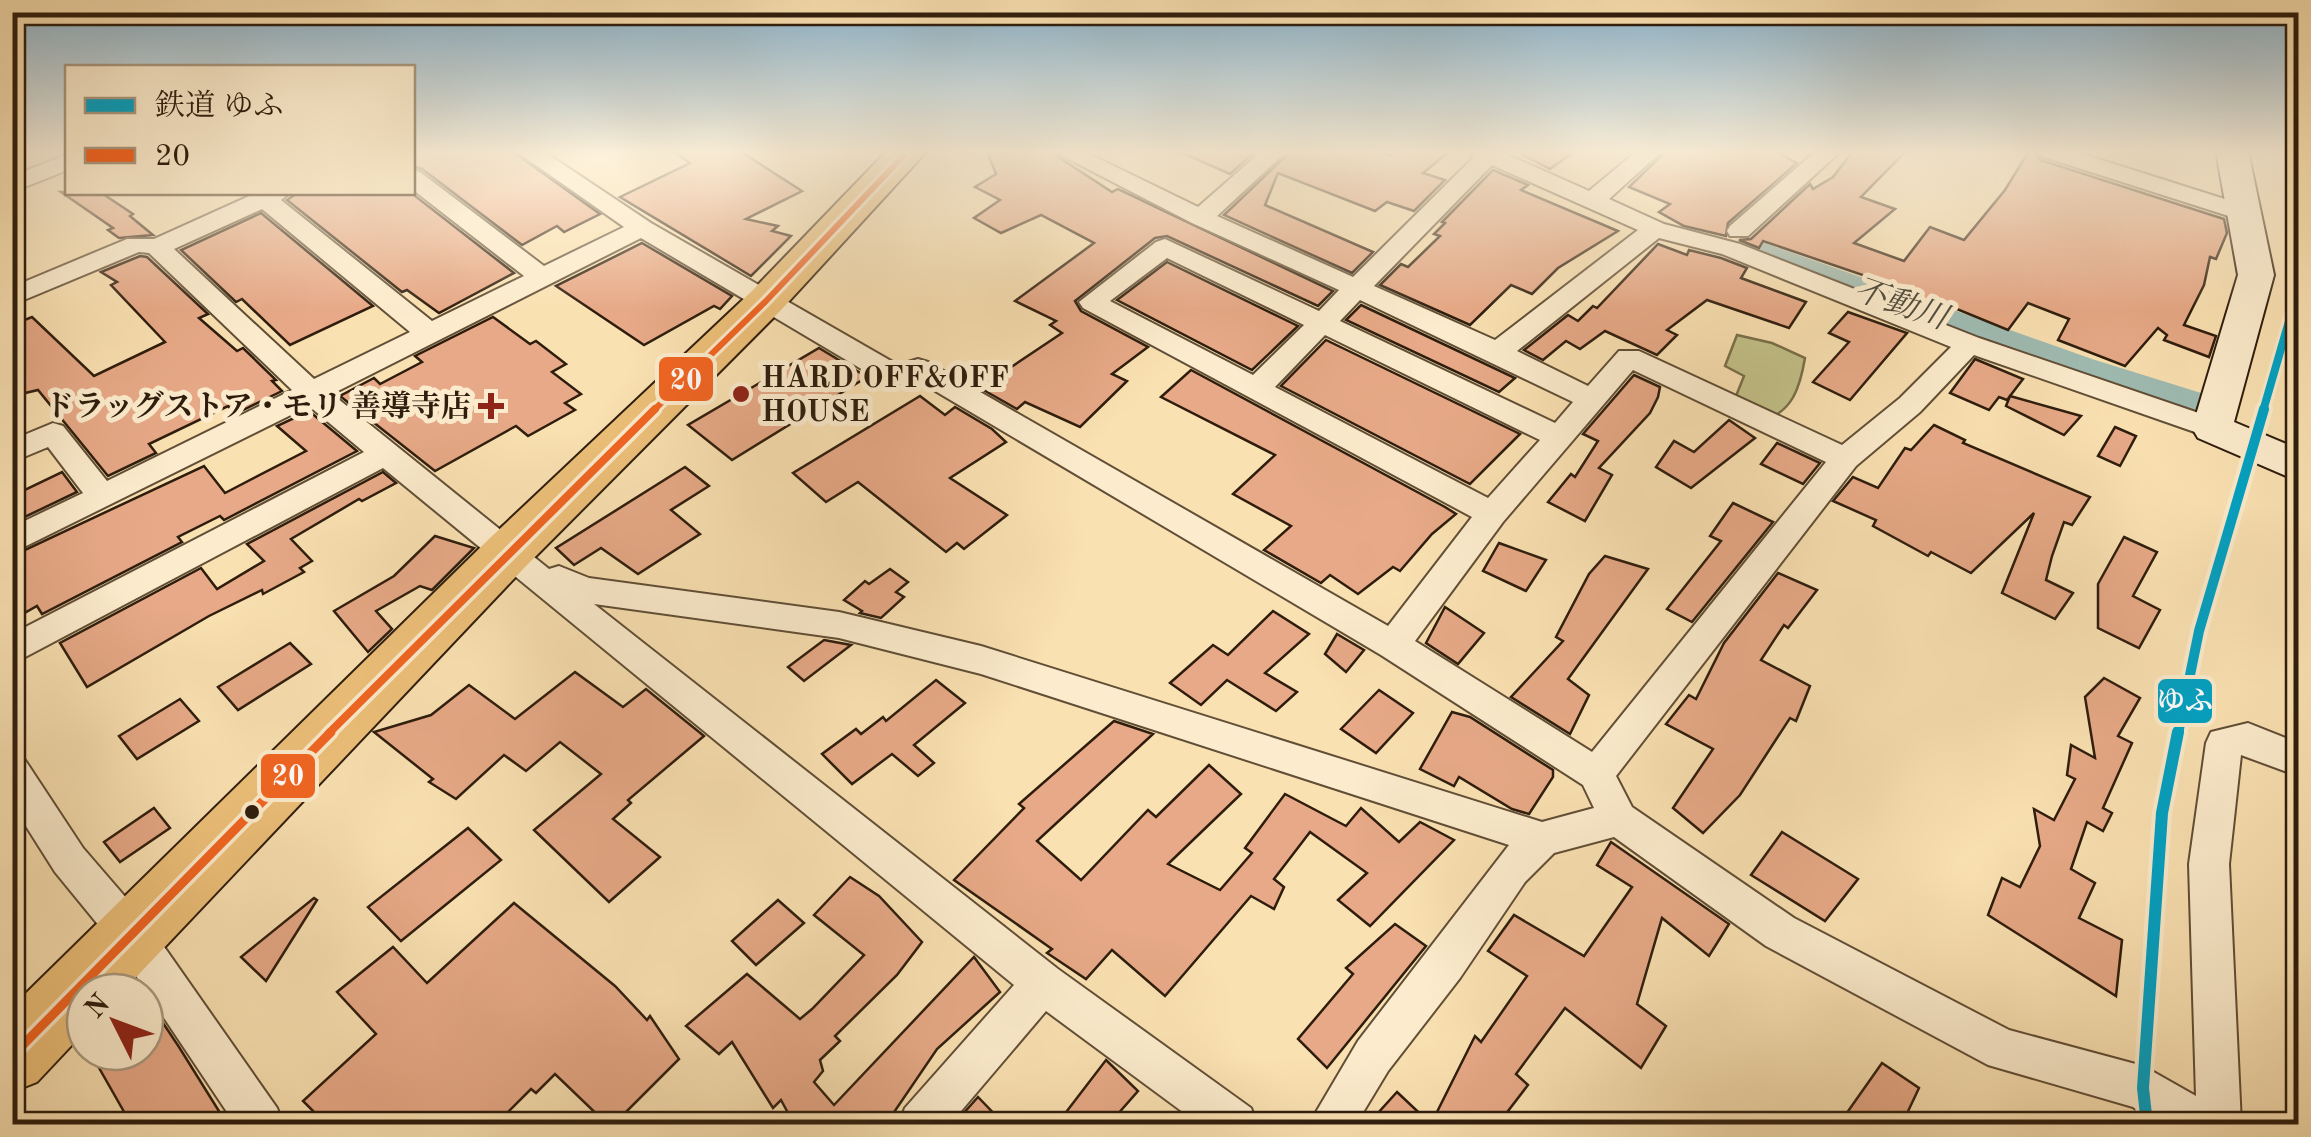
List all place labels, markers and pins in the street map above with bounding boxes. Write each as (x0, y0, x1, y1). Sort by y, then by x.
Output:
place label: HARD OFF&OFF HOUSE (761, 364, 1009, 428)
marker: HARD OFF&OFF HOUSE (730, 383, 752, 405)
place label: ドラッグストア・モリ 善導寺店 (44, 390, 471, 423)
marker: ドラッグストア・モリ 善導寺店 (480, 395, 502, 417)
unlabelled marker (242, 802, 262, 822)

